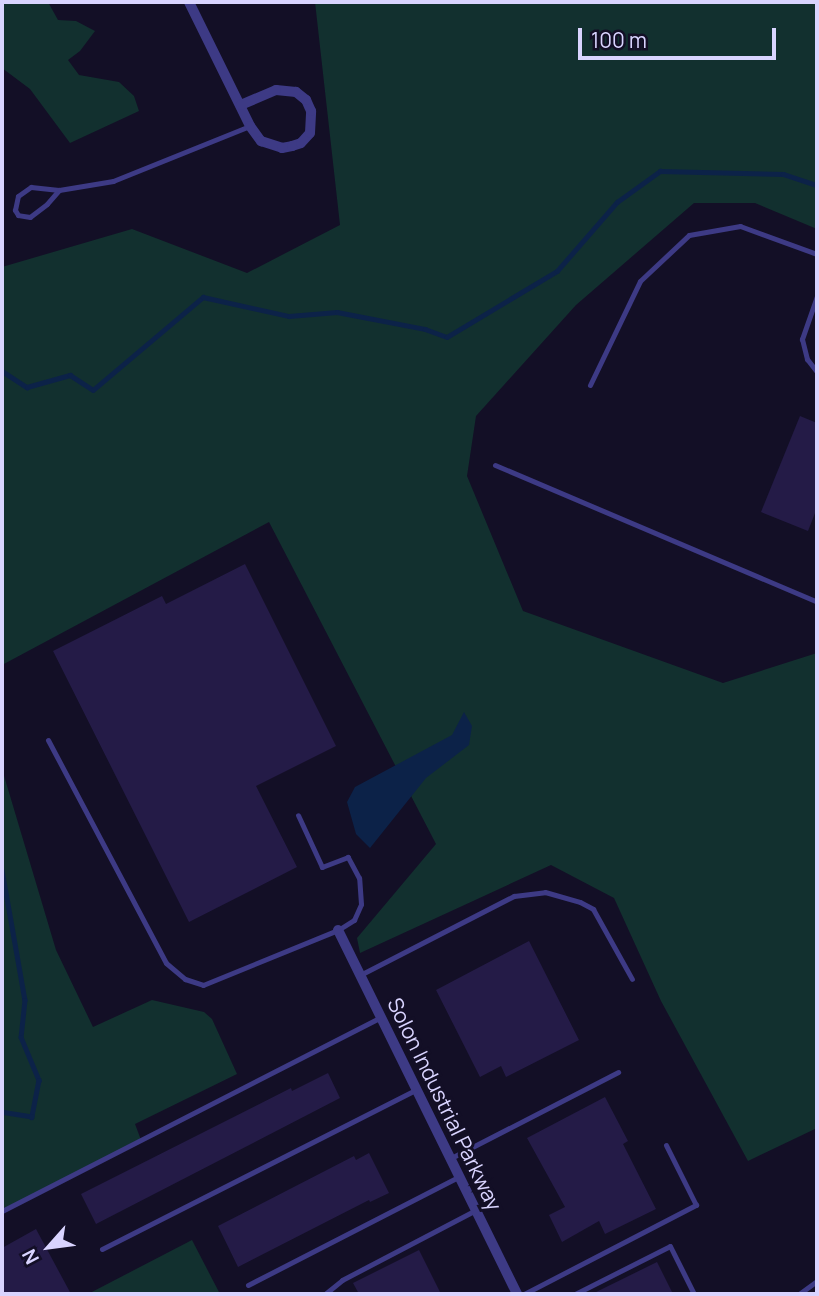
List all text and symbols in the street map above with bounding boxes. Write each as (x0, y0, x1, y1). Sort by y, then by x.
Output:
scale bar (581, 14, 779, 58)
text: 100 m (591, 26, 647, 54)
street label: Solon Industrial Parkway (382, 993, 508, 1215)
north arrow (14, 1212, 84, 1282)
text: N (16, 1245, 45, 1269)

